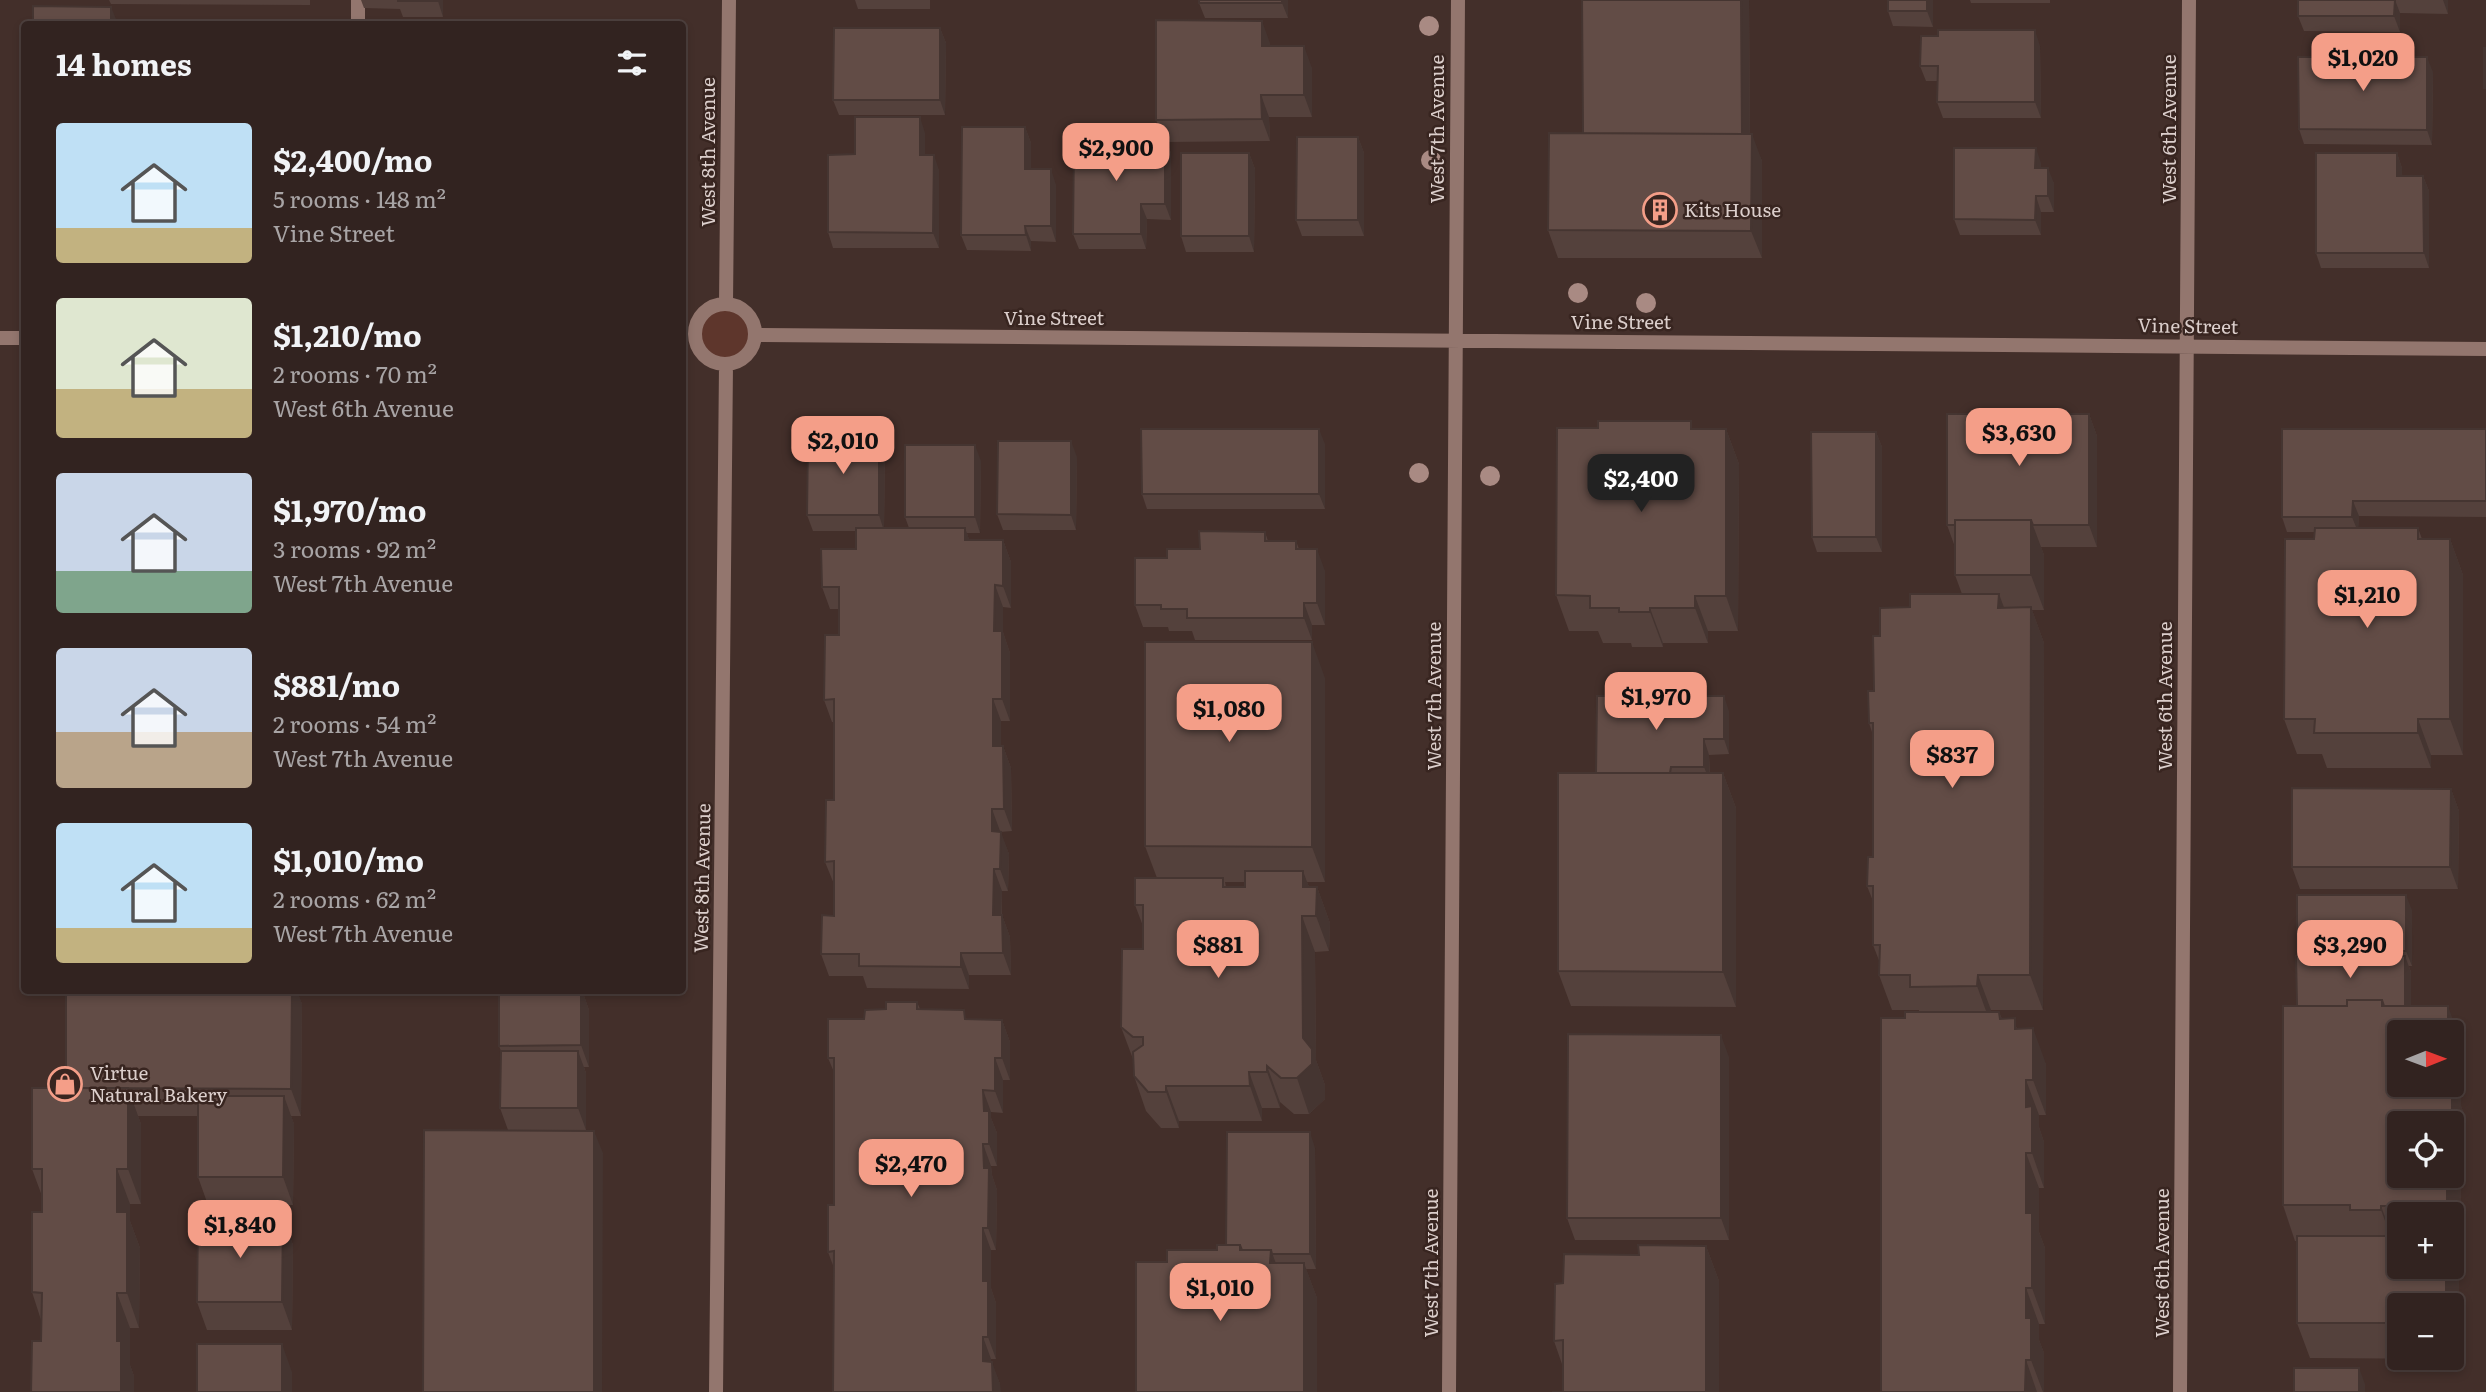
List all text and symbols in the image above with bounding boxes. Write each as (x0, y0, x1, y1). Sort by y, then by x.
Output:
pin: $1,020 (2306, 34, 2420, 93)
text: $1,020 (2327, 39, 2399, 73)
text: 14 homes (56, 41, 192, 85)
icon: filters (613, 44, 651, 82)
street label: West 7th Avenue (1422, 54, 1450, 203)
street label: West 6th Avenue (2154, 54, 2182, 204)
street label: West 8th Avenue (693, 77, 721, 227)
pin: $2,900 (1059, 124, 1173, 183)
text: $2,900 (1078, 129, 1154, 163)
text: $2,400/mo (273, 137, 433, 181)
icon: home (112, 151, 196, 235)
text: 5 rooms · 148 m² (273, 181, 446, 215)
building icon: Kits House (1641, 191, 1679, 229)
place label: Kits House (1684, 195, 1781, 223)
text: Vine Street (273, 215, 395, 249)
street label: Vine Street (1004, 303, 1105, 331)
street label: Vine Street (1571, 307, 1672, 335)
street label: Vine Street (2137, 310, 2239, 340)
text: $1,210/mo (273, 312, 422, 356)
icon: home (112, 326, 196, 410)
text: 2 rooms · 70 m² (273, 356, 437, 390)
text: West 6th Avenue (273, 390, 454, 424)
pin: $3,630 (1962, 408, 2076, 468)
text: $3,630 (1982, 414, 2056, 448)
pin: $2,010 (786, 416, 900, 476)
text: $2,010 (807, 422, 879, 456)
pin: $2,400 (1584, 454, 1698, 514)
text: $2,400 (1603, 460, 1679, 494)
text: $1,970/mo (273, 487, 426, 531)
icon: home (112, 501, 196, 585)
text: 3 rooms · 92 m² (273, 531, 436, 565)
text: West 7th Avenue (273, 565, 453, 599)
pin: $1,210 (2310, 570, 2424, 630)
text: $1,210 (2334, 576, 2400, 610)
street label: West 7th Avenue (1419, 621, 1447, 770)
street label: West 6th Avenue (2150, 621, 2178, 771)
text: $881/mo (273, 662, 400, 706)
pin: $1,970 (1599, 672, 1713, 732)
icon: home (112, 676, 196, 760)
text: $1,970 (1621, 678, 1691, 712)
pin: $1,080 (1172, 684, 1286, 744)
text: $1,080 (1193, 690, 1265, 724)
text: 2 rooms · 54 m² (273, 706, 436, 740)
pin: $837 (1911, 730, 1993, 790)
text: $837 (1926, 736, 1978, 770)
text: West 7th Avenue (273, 740, 453, 774)
street label: West 8th Avenue (686, 803, 716, 953)
text: $1,010/mo (273, 837, 424, 881)
icon: home (112, 851, 196, 935)
text: 2 rooms · 62 m² (273, 881, 436, 915)
text: West 7th Avenue (273, 915, 453, 949)
pin: $881 (1177, 920, 1259, 980)
pin: $3,290 (2293, 920, 2407, 980)
text: $881 (1193, 926, 1243, 960)
text: $3,290 (2313, 926, 2387, 960)
north arrow (2387, 1020, 2464, 1097)
map controls (2387, 1020, 2464, 1370)
place label: Virtue Natural Bakery (90, 1058, 227, 1108)
shop icon: Virtue Natural Bakery (46, 1065, 84, 1103)
button: locate (2387, 1111, 2464, 1188)
pin: $2,470 (854, 1140, 968, 1199)
text: $2,470 (875, 1145, 947, 1179)
street label: West 7th Avenue (1416, 1188, 1444, 1337)
street label: West 6th Avenue (2147, 1188, 2175, 1338)
pin: $1,840 (183, 1200, 297, 1260)
button: + (2387, 1202, 2464, 1279)
text: $1,840 (204, 1206, 276, 1240)
pin: $1,010 (1163, 1264, 1277, 1323)
text: $1,010 (1186, 1269, 1254, 1303)
button: − (2387, 1293, 2464, 1370)

